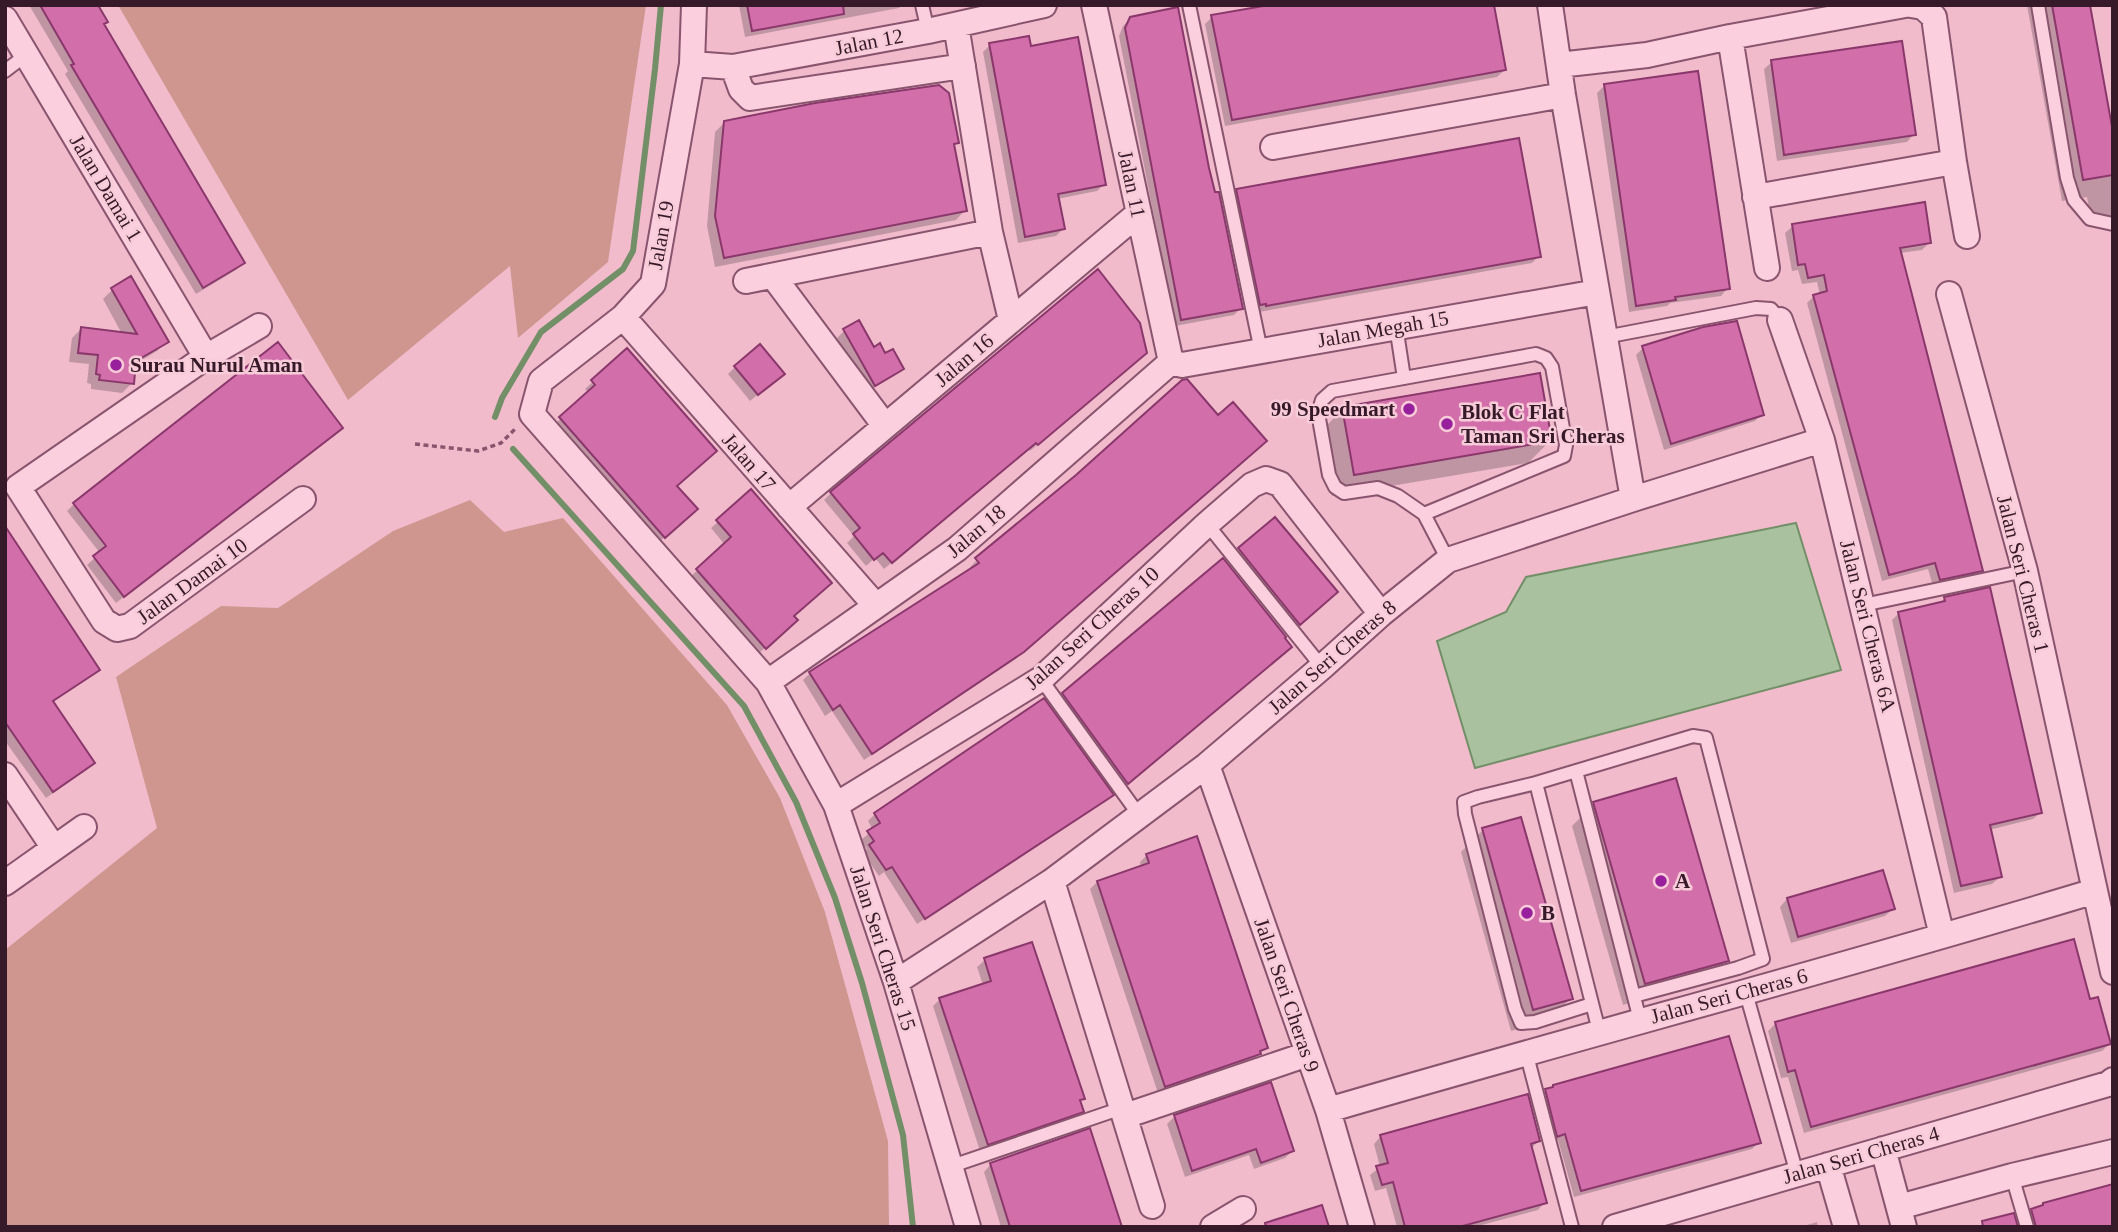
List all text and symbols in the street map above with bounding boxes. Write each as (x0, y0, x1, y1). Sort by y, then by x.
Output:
street label: Jalan 12 (833, 24, 905, 60)
street label: Jalan Damai 1 (65, 130, 147, 246)
street label: Jalan 11 (1113, 148, 1151, 220)
street label: Jalan 19 (643, 199, 679, 271)
street label: Jalan Megah 15 (1315, 306, 1451, 352)
street label: Jalan 16 (930, 329, 998, 391)
place label: Surau Nurul Aman (130, 353, 303, 377)
marker: Surau Nurul Aman (108, 357, 124, 373)
place label: 99 Speedmart (1271, 397, 1395, 421)
place label: Blok C Flat Taman Sri Cheras (1461, 400, 1625, 448)
marker: 99 Speedmart (1401, 401, 1417, 417)
marker: Blok C Flat Taman Sri Cheras (1439, 416, 1455, 432)
street label: Jalan 17 (717, 428, 781, 496)
street label: Jalan Seri Cheras 1 (1992, 493, 2054, 655)
street label: Jalan 18 (942, 500, 1010, 562)
street label: Jalan Damai 10 (132, 533, 252, 629)
street label: Jalan Seri Cheras 6A (1835, 537, 1901, 715)
street label: Jalan Seri Cheras 10 (1020, 562, 1164, 694)
street label: Jalan Seri Cheras 8 (1263, 595, 1401, 719)
street label: Jalan Seri Cheras 15 (845, 862, 921, 1034)
place label: A (1675, 869, 1691, 893)
marker: A (1653, 873, 1669, 889)
place label: B (1541, 901, 1555, 925)
marker: B (1519, 905, 1535, 921)
street label: Jalan Seri Cheras 9 (1249, 915, 1325, 1075)
street label: Jalan Seri Cheras 6 (1648, 964, 1810, 1028)
street label: Jalan Seri Cheras 4 (1780, 1121, 1942, 1189)

